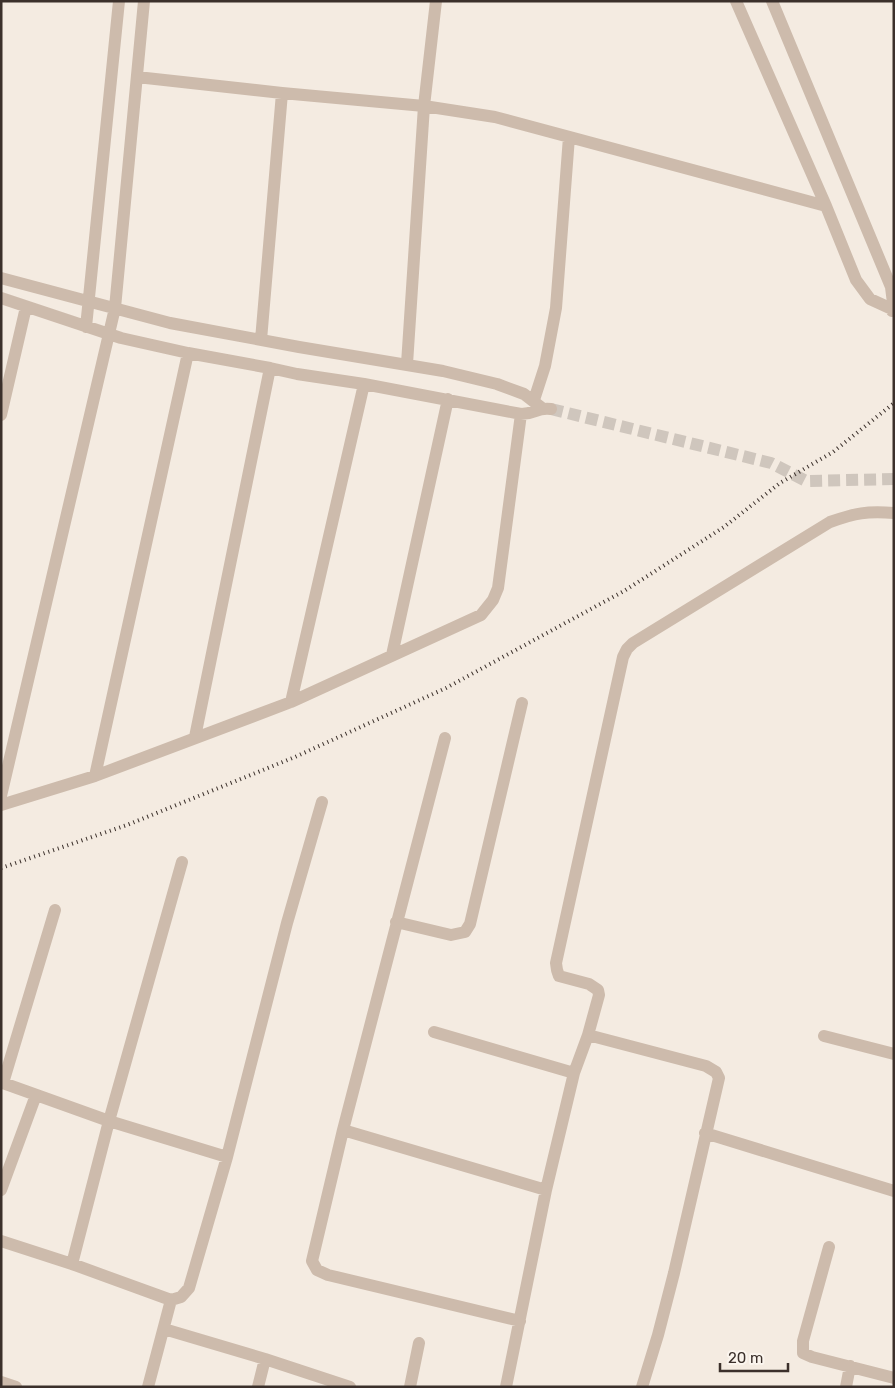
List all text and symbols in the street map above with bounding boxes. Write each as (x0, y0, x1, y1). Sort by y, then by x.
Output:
scale bar (720, 1340, 788, 1372)
text: 20 m (728, 1349, 763, 1367)

